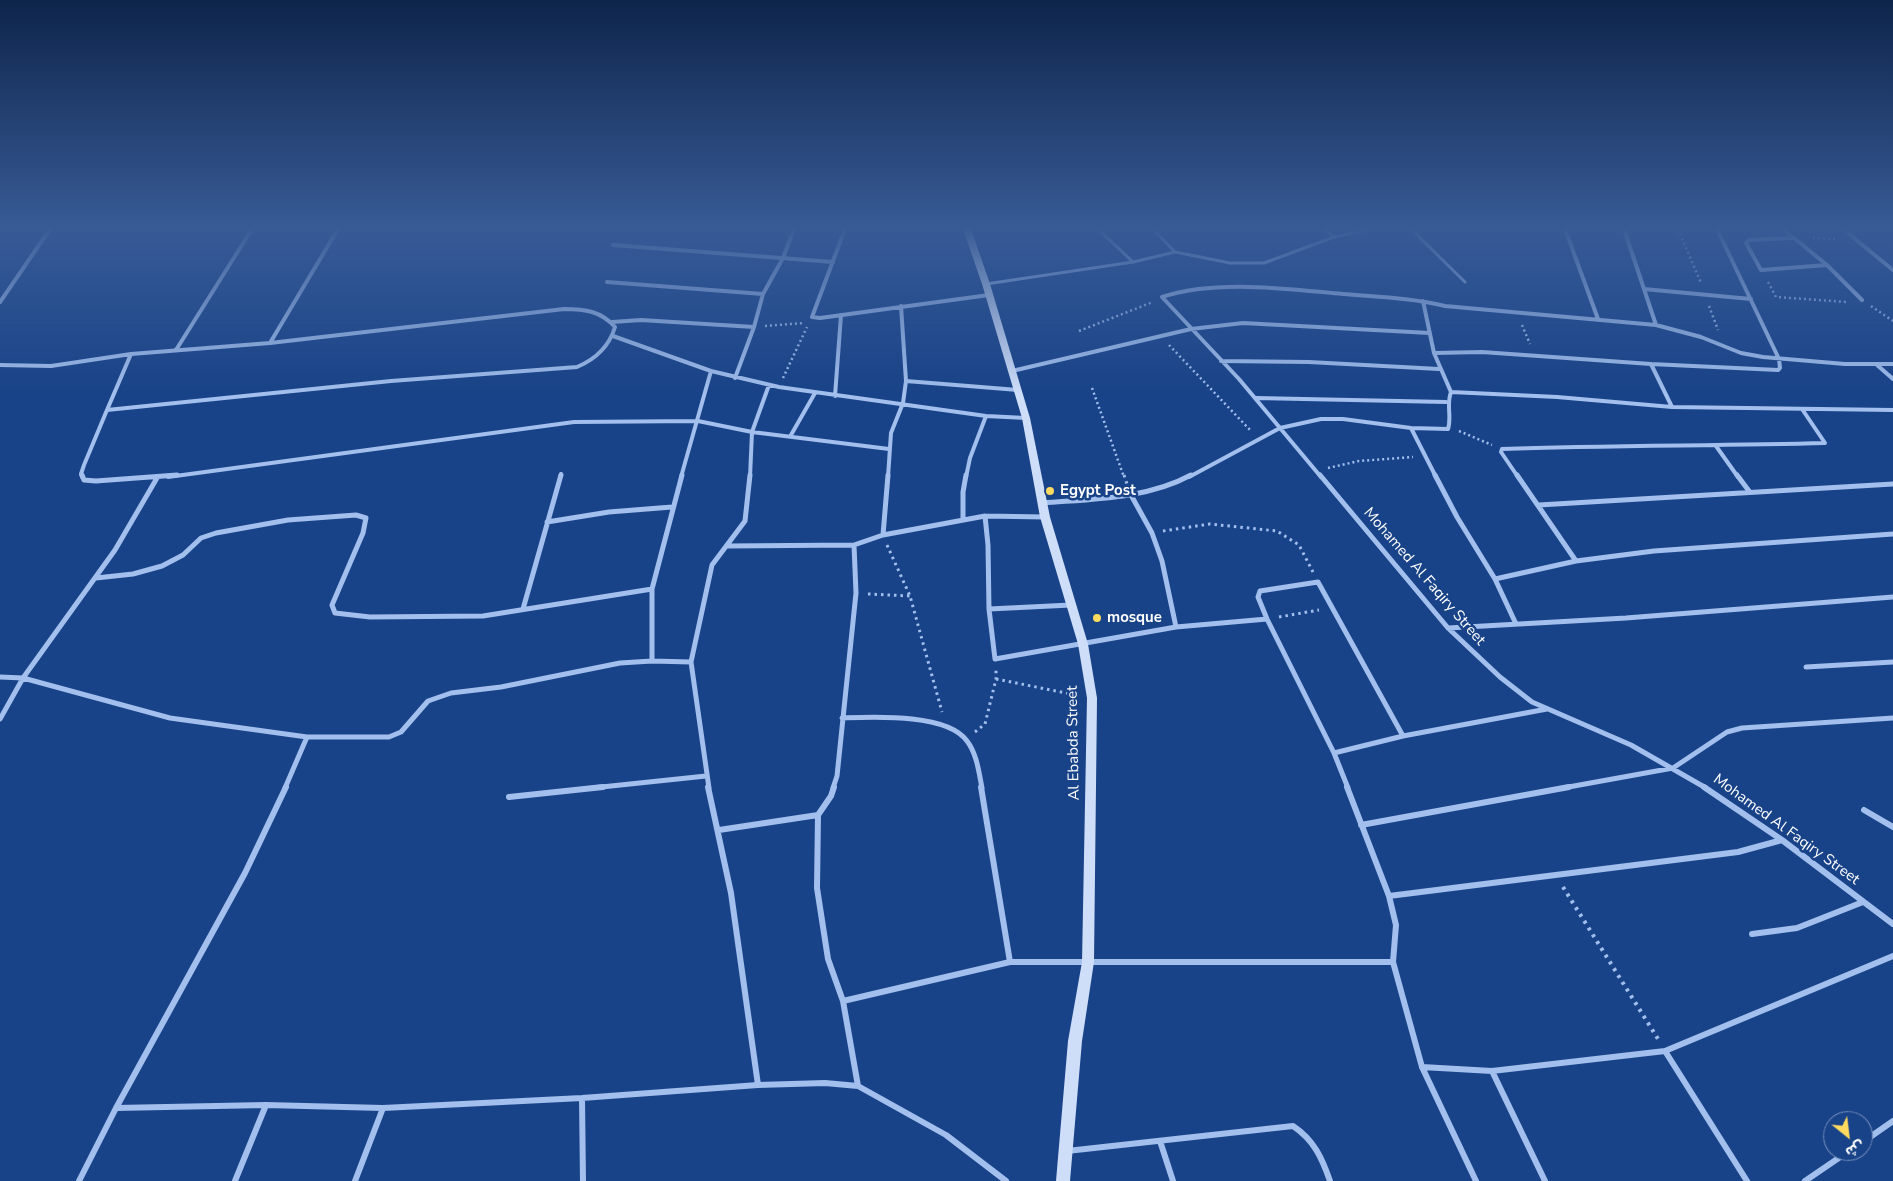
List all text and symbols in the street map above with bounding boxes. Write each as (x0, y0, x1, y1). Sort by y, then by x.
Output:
place label: Egypt Post (1060, 482, 1136, 500)
marker: Egypt Post (1044, 485, 1056, 497)
street label: Mohamed Al Faqiry Street (1359, 504, 1489, 650)
place label: mosque (1107, 609, 1162, 627)
marker: mosque (1091, 612, 1103, 624)
street label: Al Ebabda Street (1064, 685, 1084, 801)
street label: Mohamed Al Faqiry Street (1709, 771, 1863, 889)
north arrow (1823, 1111, 1873, 1161)
text: ش (1842, 1136, 1868, 1162)

